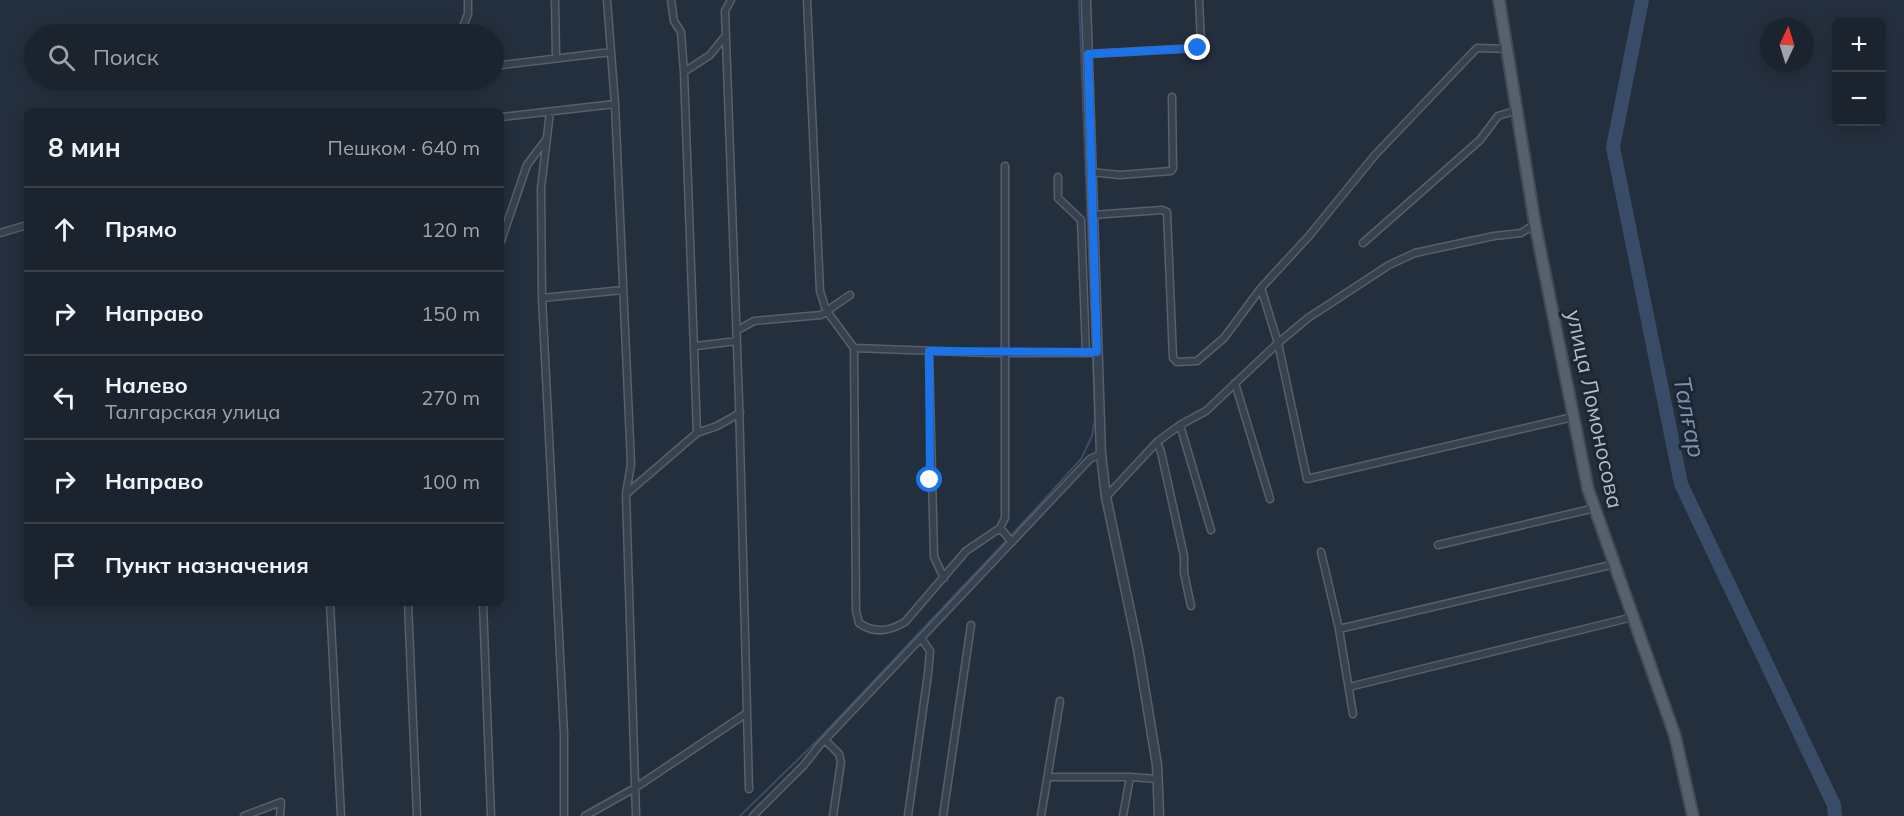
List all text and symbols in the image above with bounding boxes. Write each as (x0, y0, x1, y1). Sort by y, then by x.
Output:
north arrow (1760, 18, 1814, 72)
map controls (1832, 18, 1886, 126)
button: + (1832, 18, 1886, 72)
search box (24, 24, 504, 90)
route end (1184, 34, 1210, 60)
icon: search (45, 41, 78, 74)
text: Поиск (93, 43, 159, 71)
button: − (1832, 72, 1886, 126)
text: 8 мин (48, 131, 121, 164)
text: Пешком · 640 m (328, 135, 480, 160)
icon: ahead (48, 213, 81, 246)
text: Прямо (105, 215, 177, 243)
text: 120 m (421, 217, 480, 242)
icon: right (48, 297, 81, 330)
text: Направо (105, 299, 203, 327)
text: 150 m (421, 301, 480, 326)
street label: улица Ломоносова (1560, 307, 1630, 511)
text: Налево (105, 371, 188, 399)
water label: Талғар (1667, 374, 1713, 460)
icon: left (48, 381, 81, 414)
text: 270 m (421, 385, 480, 410)
text: Талгарская улица (105, 399, 280, 424)
icon: right (48, 465, 81, 498)
route start (916, 466, 942, 492)
text: Направо (105, 467, 203, 495)
text: 100 m (421, 469, 480, 494)
icon: arrive (48, 549, 81, 582)
text: Пункт назначения (105, 551, 309, 579)

